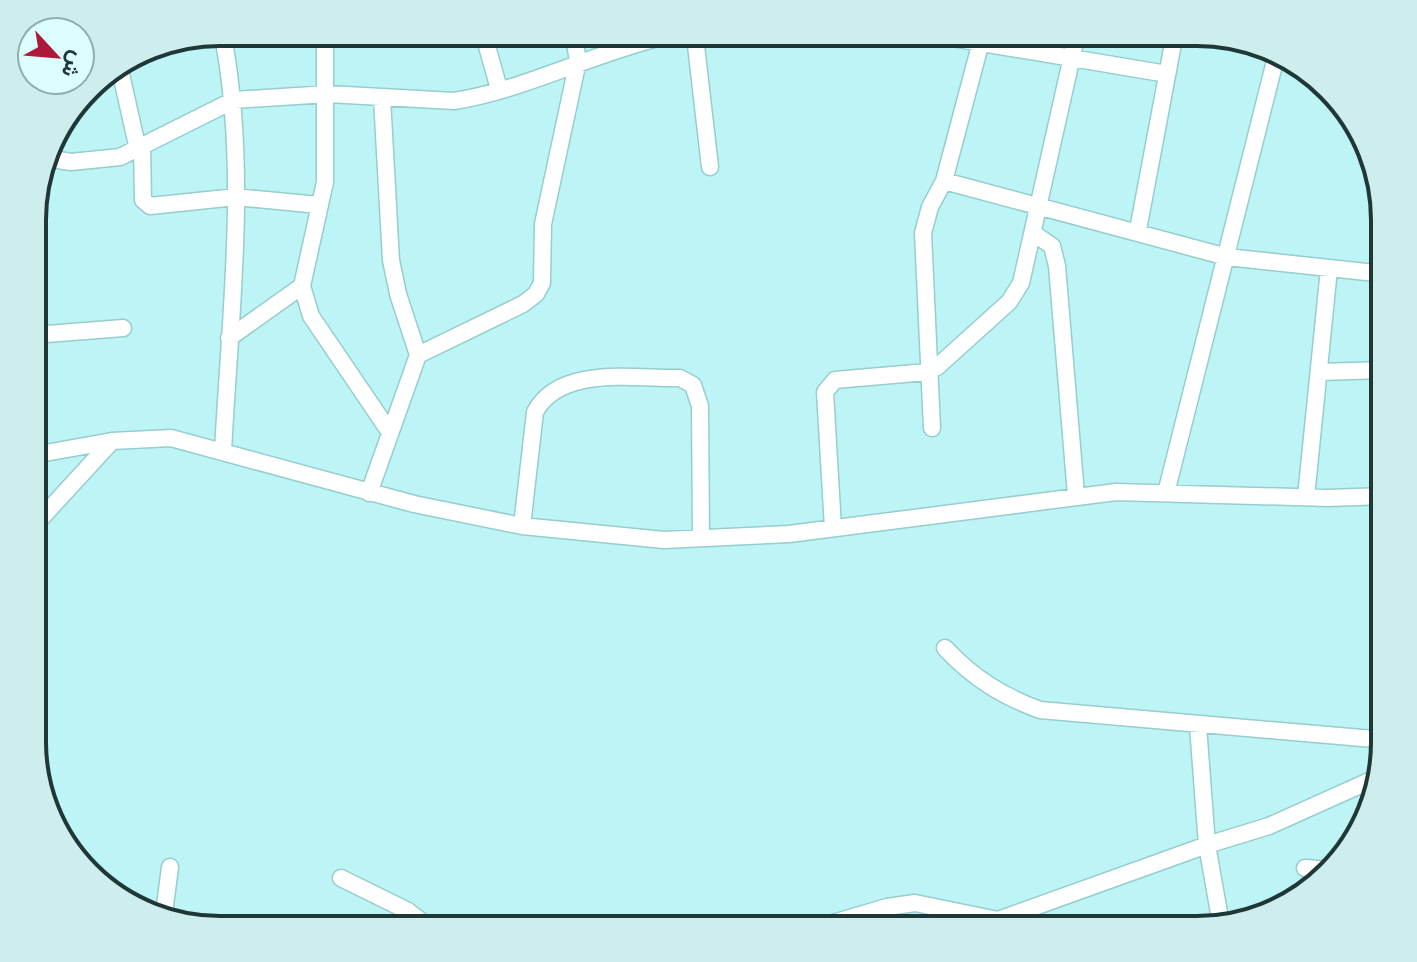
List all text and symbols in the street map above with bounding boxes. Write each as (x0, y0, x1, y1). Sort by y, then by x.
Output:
north arrow (16, 16, 96, 96)
text: ش (56, 47, 94, 84)

